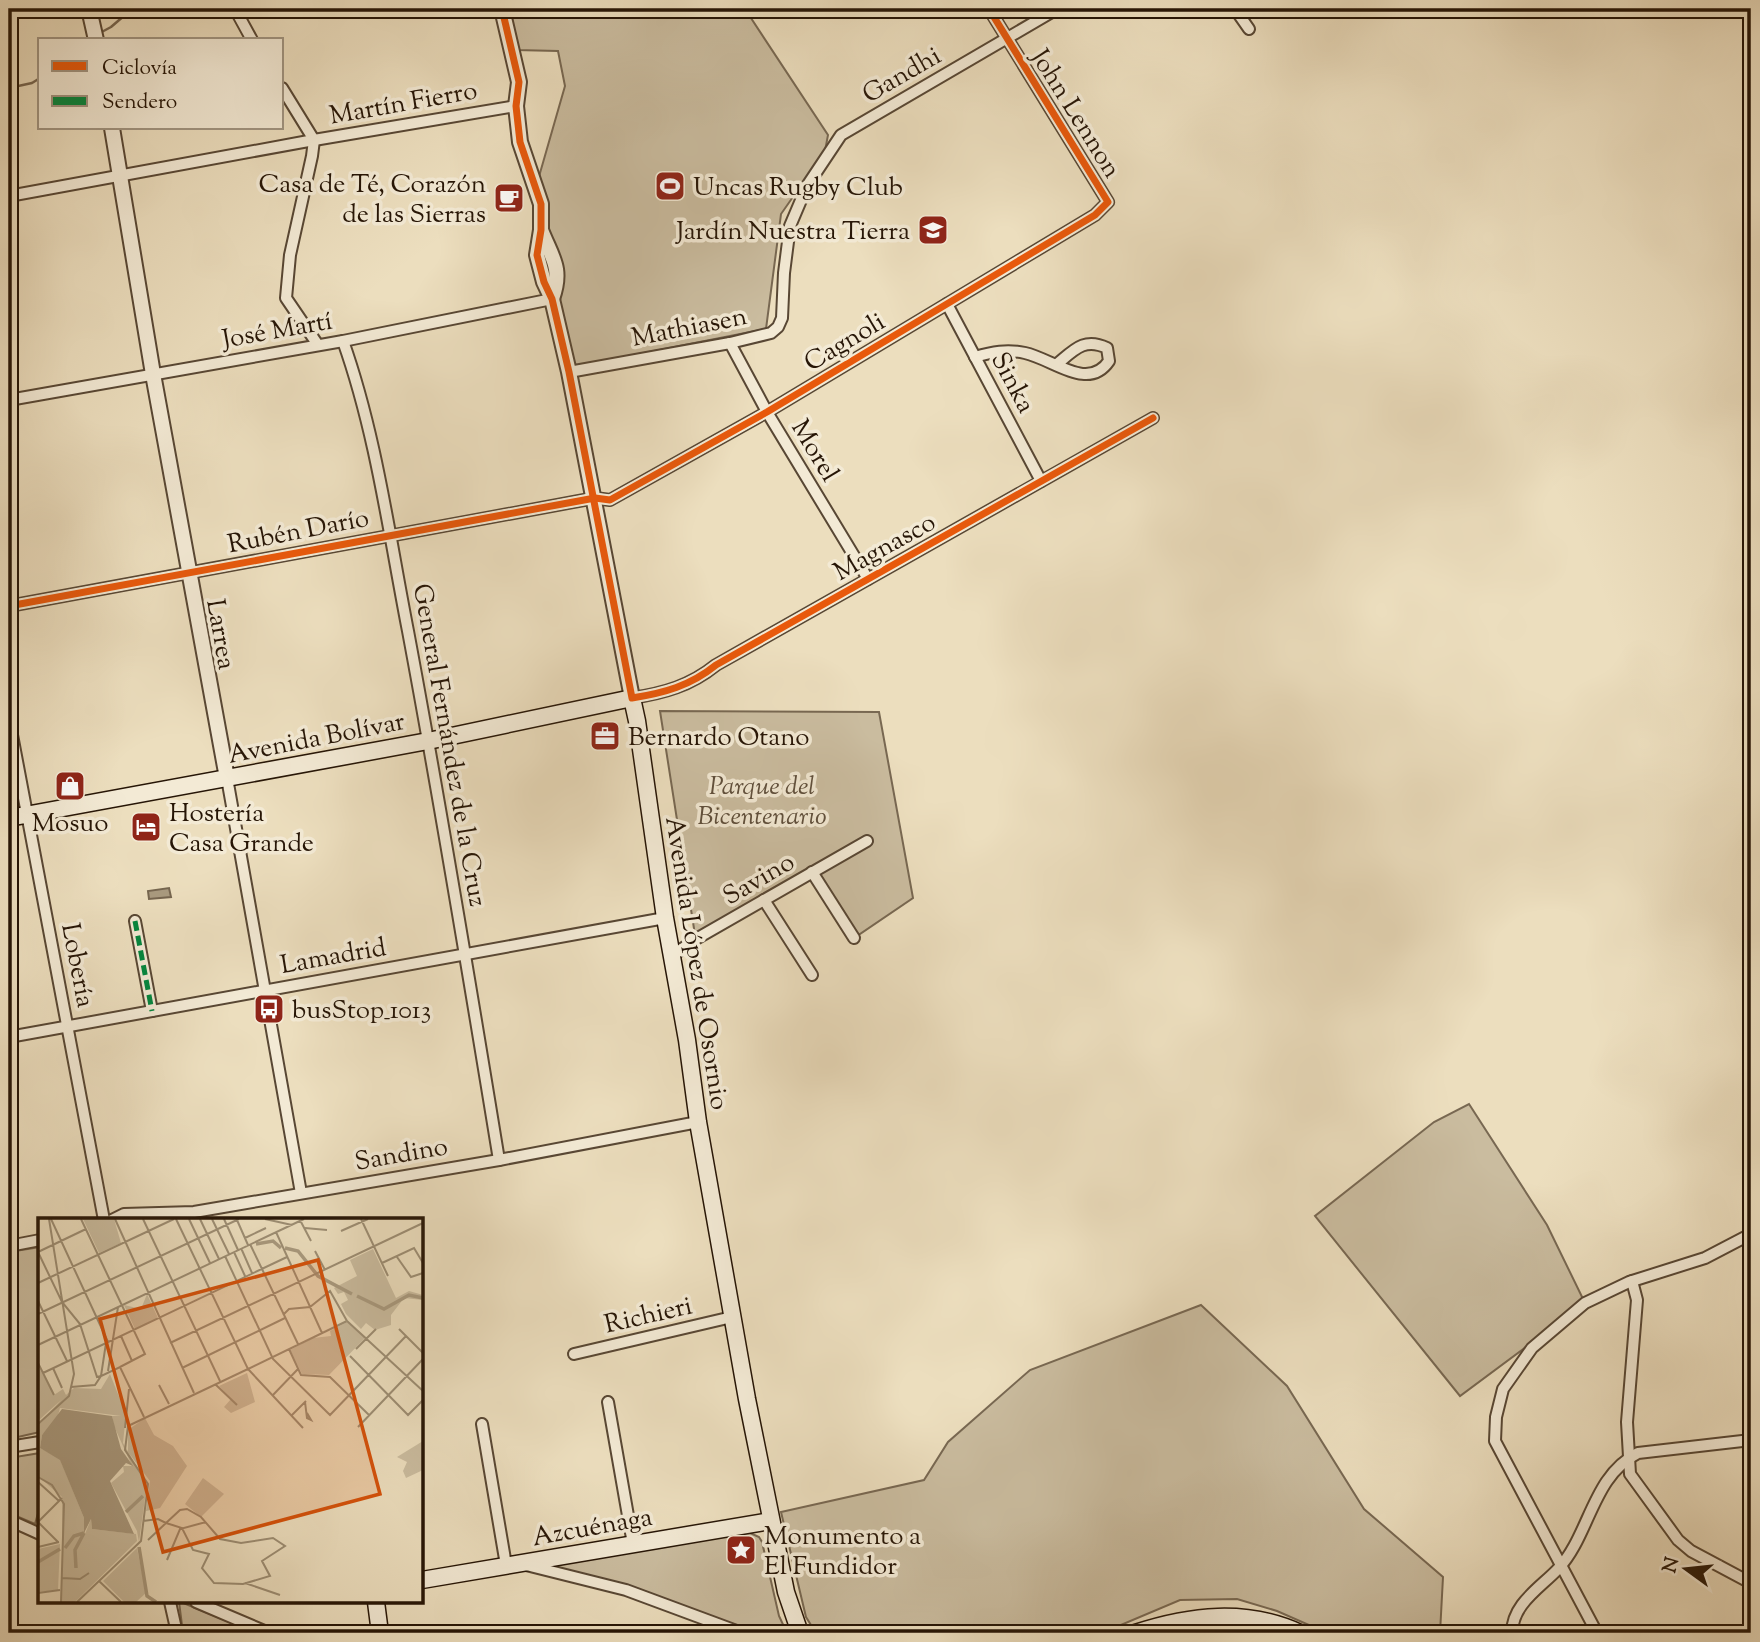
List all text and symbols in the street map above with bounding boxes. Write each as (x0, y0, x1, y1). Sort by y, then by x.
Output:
legend (38, 38, 284, 130)
street label: Gandhi (856, 39, 949, 114)
street label: John Lennon (1020, 41, 1129, 186)
text: Ciclovía (102, 54, 177, 84)
street label: Martín Fierro (327, 73, 480, 136)
text: Sendero (102, 88, 177, 118)
place label: Casa de Té, Corazón de las Sierras (259, 167, 486, 234)
sports icon: Uncas Rugby Club (653, 169, 687, 203)
place label: Uncas Rugby Club (693, 170, 903, 207)
cafe icon: Casa de Té, Corazón de las Sierras (492, 181, 526, 215)
school or university icon: Jardín Nuestra Tierra (916, 213, 950, 247)
place label: Jardín Nuestra Tierra (674, 214, 910, 251)
street label: Mathiasen (629, 299, 750, 358)
street label: José Martí (218, 304, 335, 360)
street label: Cagnoli (798, 304, 893, 382)
street label: Sinka (980, 346, 1043, 420)
street label: Morel (781, 413, 847, 489)
street label: Rubén Darío (225, 501, 372, 564)
street label: Magnasco (827, 505, 943, 591)
street label: General Fernández de la Cruz (402, 581, 495, 910)
street label: Larrea (195, 596, 244, 673)
street label: Avenida Bolívar (225, 704, 408, 775)
office icon: Bernardo Otano (588, 719, 622, 753)
place label: Bernardo Otano (628, 720, 810, 757)
shop icon: Mosuo (53, 769, 87, 803)
park label: Parque del Bicentenario (697, 769, 827, 836)
place label: Hostería Casa Grande (169, 796, 314, 863)
place label: Mosuo (31, 806, 109, 843)
hotel icon: Hostería Casa Grande (129, 810, 163, 844)
street label: Avenida López de Osornio (654, 814, 737, 1113)
street label: Savino (716, 845, 802, 916)
street label: Lobería (50, 920, 103, 1011)
street label: Lamadrid (278, 930, 390, 985)
bus stop icon: busStop_1013 (252, 992, 286, 1026)
place label: busStop_1013 (292, 993, 431, 1030)
street label: Sandino (352, 1129, 451, 1182)
inset map (38, 1218, 424, 1604)
street label: Richieri (601, 1288, 696, 1345)
street label: Azcuénaga (529, 1500, 655, 1557)
place label: Monumento a El Fundidor (764, 1519, 921, 1586)
place icon: Monumento a El Fundidor (724, 1533, 758, 1567)
north arrow (1652, 1534, 1722, 1604)
text: N (1657, 1554, 1687, 1576)

